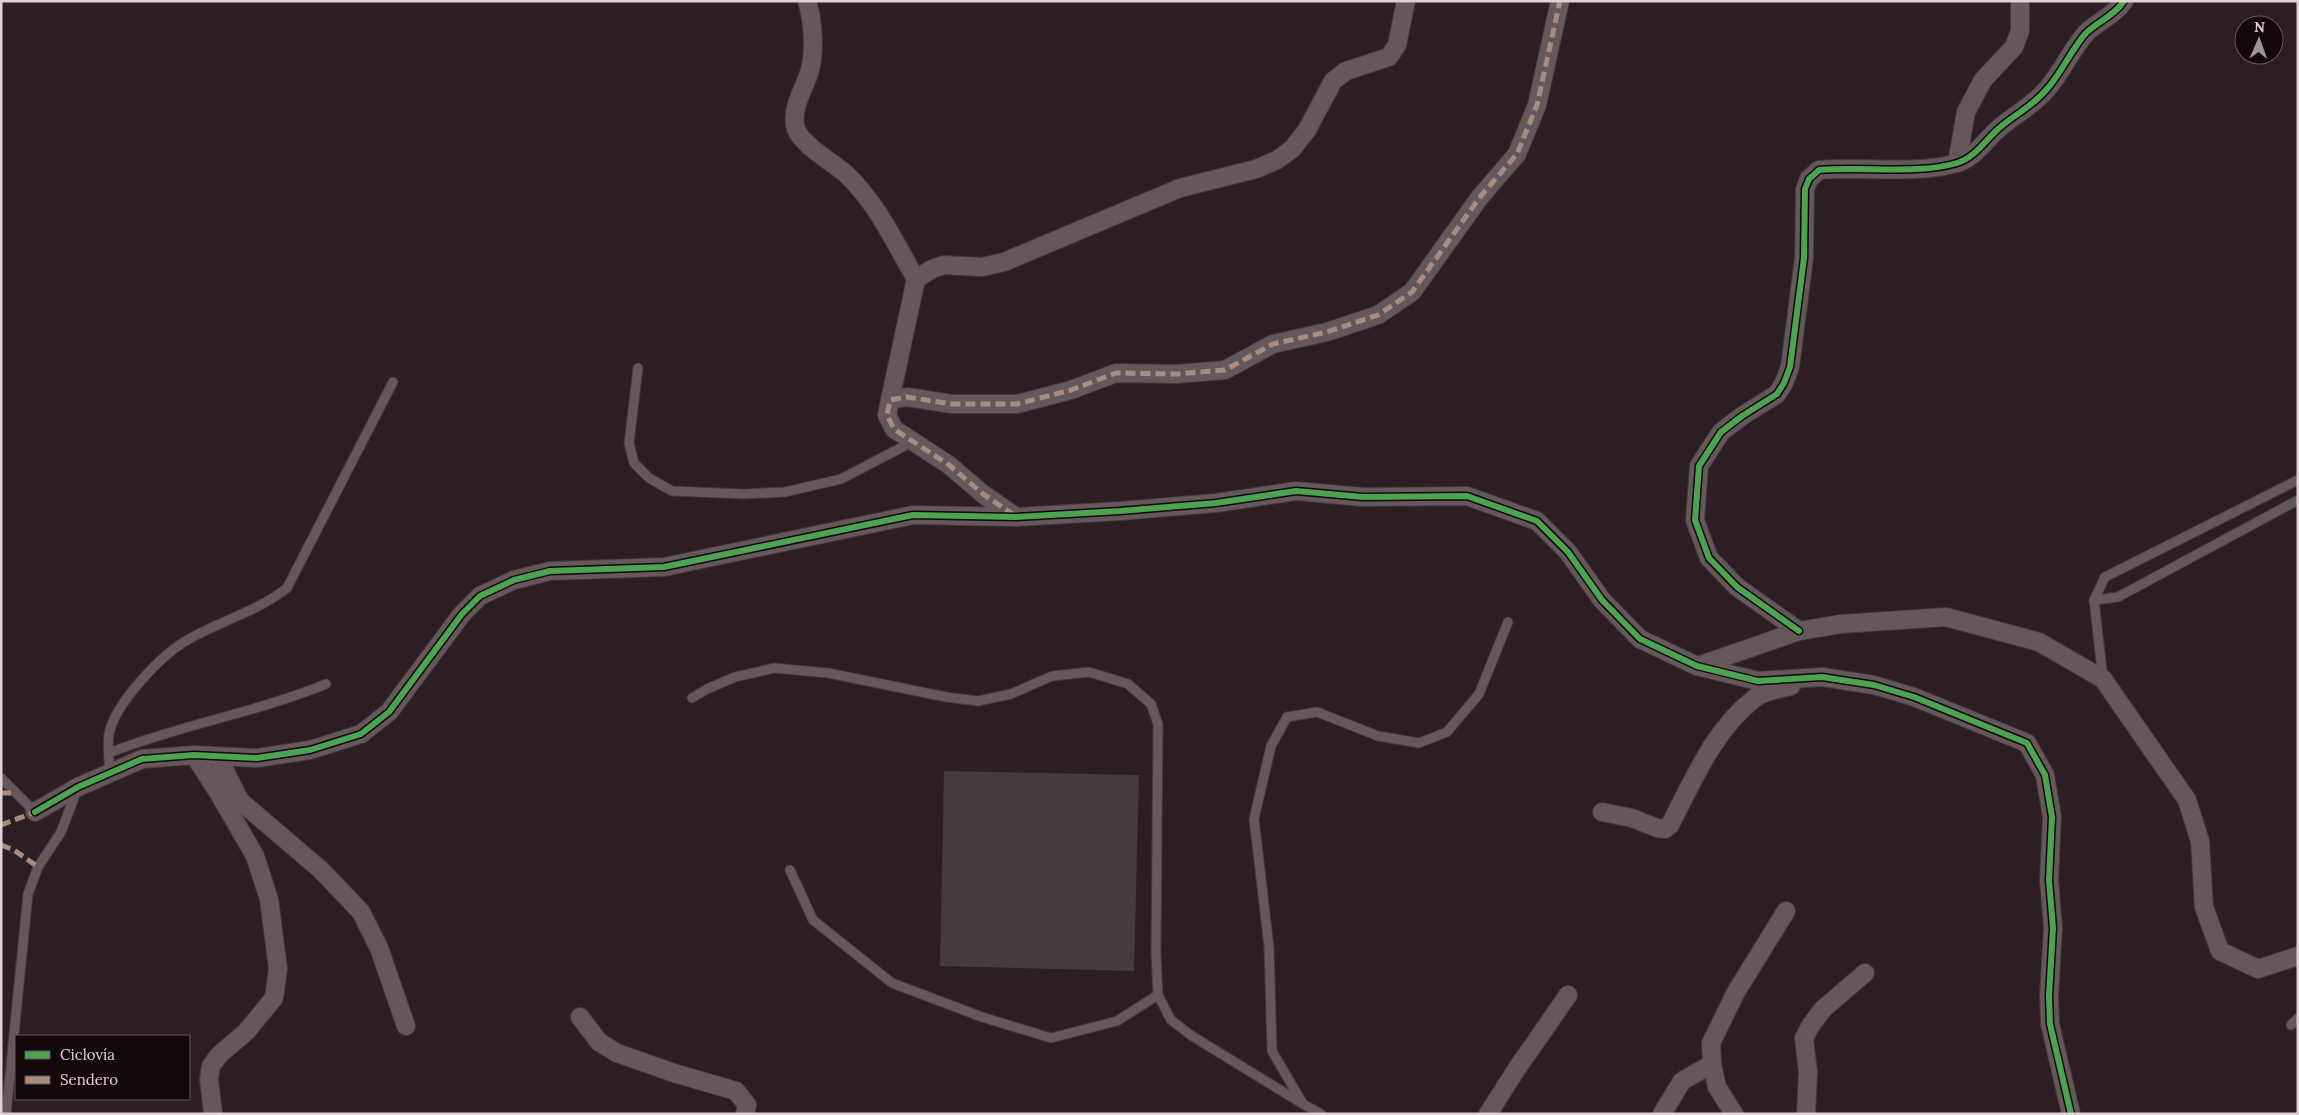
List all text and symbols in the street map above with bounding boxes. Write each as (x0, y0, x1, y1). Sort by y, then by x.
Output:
north arrow (2234, 15, 2284, 65)
text: N (2254, 18, 2265, 36)
legend (15, 1035, 190, 1100)
text: Ciclovía (60, 1045, 115, 1064)
text: Sendero (60, 1070, 118, 1089)

